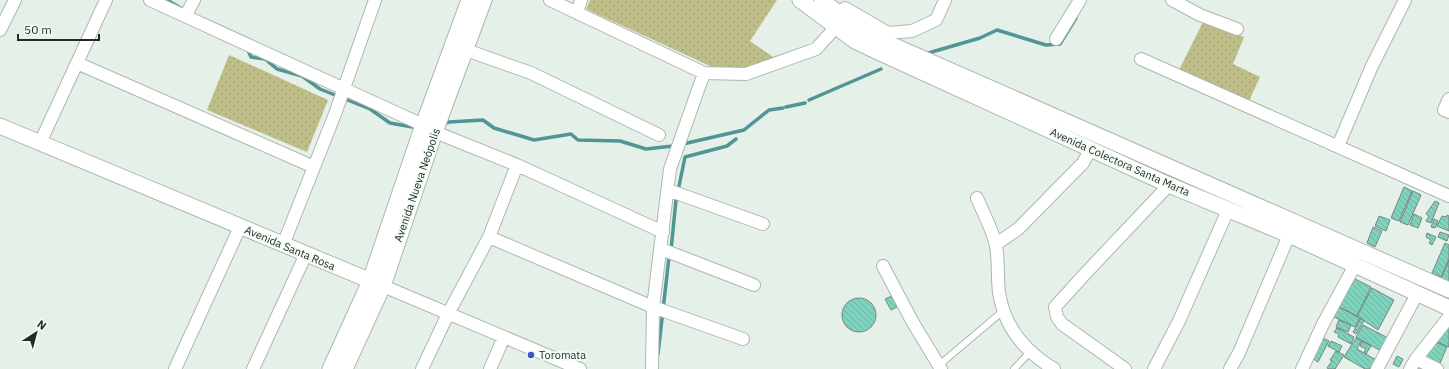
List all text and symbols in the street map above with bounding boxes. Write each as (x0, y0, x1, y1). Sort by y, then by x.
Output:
scale bar (18, 16, 99, 42)
text: 50 m (24, 22, 52, 37)
street label: Avenida Colectora Santa Marta (1048, 125, 1192, 199)
street label: Avenida Nueva Neópolis (391, 126, 443, 244)
street label: Avenida Santa Rosa (243, 223, 338, 273)
north arrow (16, 313, 56, 353)
text: N (35, 317, 49, 333)
place label: Toromata (539, 348, 586, 362)
marker: Toromata (526, 350, 536, 360)

